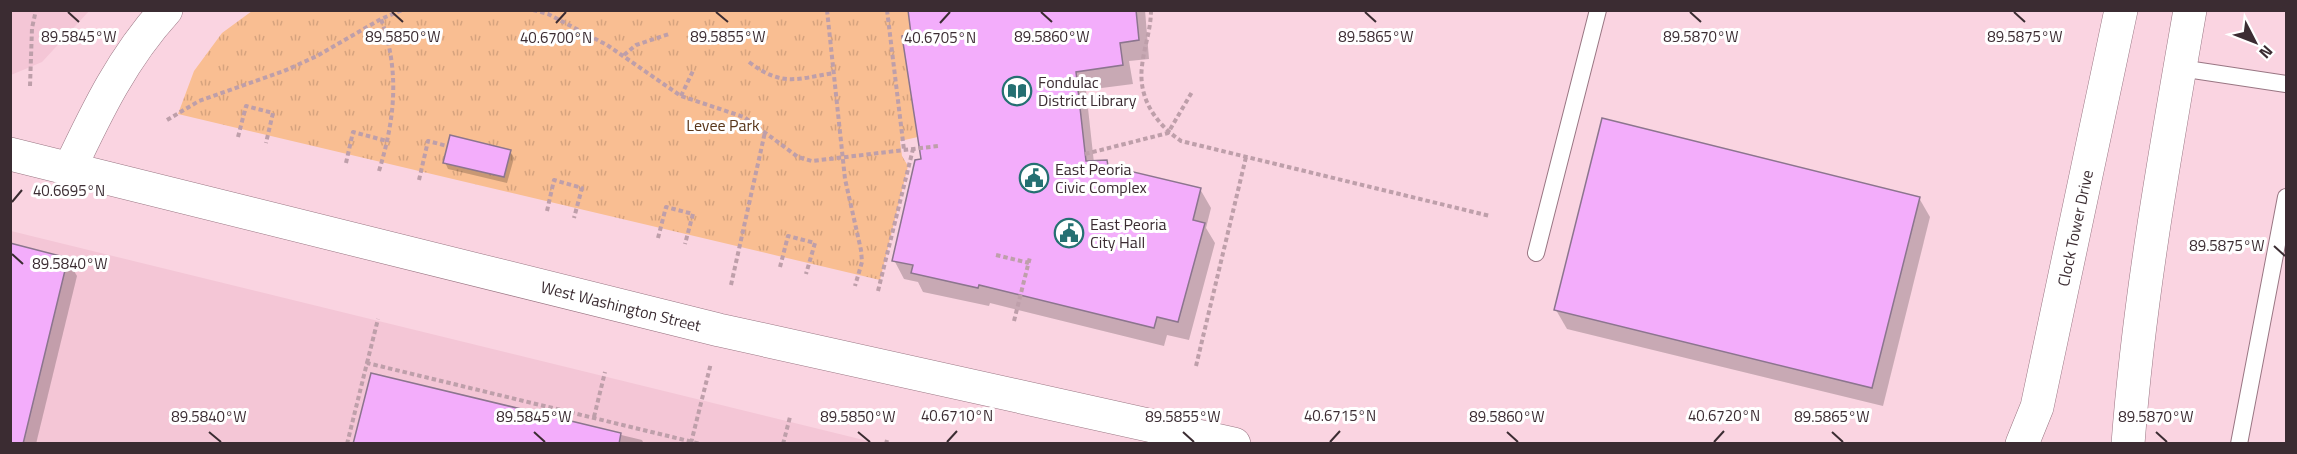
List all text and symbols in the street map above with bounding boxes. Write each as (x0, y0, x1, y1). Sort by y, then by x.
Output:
north arrow (2225, 12, 2285, 72)
text: 89.5845°W (41, 25, 117, 48)
text: 89.5850°W (365, 25, 441, 48)
text: 89.5855°W (690, 25, 766, 48)
text: 89.5860°W (1014, 25, 1090, 48)
text: 89.5865°W (1338, 25, 1414, 48)
text: 89.5870°W (1663, 25, 1739, 48)
text: 89.5875°W (1987, 25, 2063, 48)
text: 40.6700°N (520, 26, 592, 49)
text: 40.6705°N (904, 26, 976, 49)
text: N (2254, 40, 2279, 64)
place label: Fondulac District Library (1038, 70, 1137, 112)
library icon: Fondulac District Library (1001, 75, 1033, 107)
park label: Levee Park (686, 113, 760, 137)
place label: East Peoria Civic Complex (1055, 157, 1147, 199)
public building icon: East Peoria Civic Complex (1018, 162, 1050, 194)
street label: Clock Tower Drive (2051, 168, 2099, 288)
text: 40.6695°N (33, 179, 105, 202)
place label: East Peoria City Hall (1090, 212, 1166, 254)
public building icon: East Peoria City Hall (1053, 217, 1085, 249)
text: 89.5875°W (2189, 234, 2265, 257)
text: 89.5840°W (32, 252, 108, 275)
street label: West Washington Street (538, 274, 704, 338)
text: 40.6710°N (921, 404, 993, 427)
text: 40.6715°N (1304, 404, 1376, 427)
text: 40.6720°N (1688, 404, 1760, 427)
text: 89.5840°W (171, 405, 247, 428)
text: 89.5845°W (496, 405, 572, 428)
text: 89.5850°W (820, 405, 896, 428)
text: 89.5855°W (1145, 405, 1221, 428)
text: 89.5860°W (1469, 405, 1545, 428)
text: 89.5865°W (1794, 405, 1870, 428)
text: 89.5870°W (2118, 405, 2194, 428)

